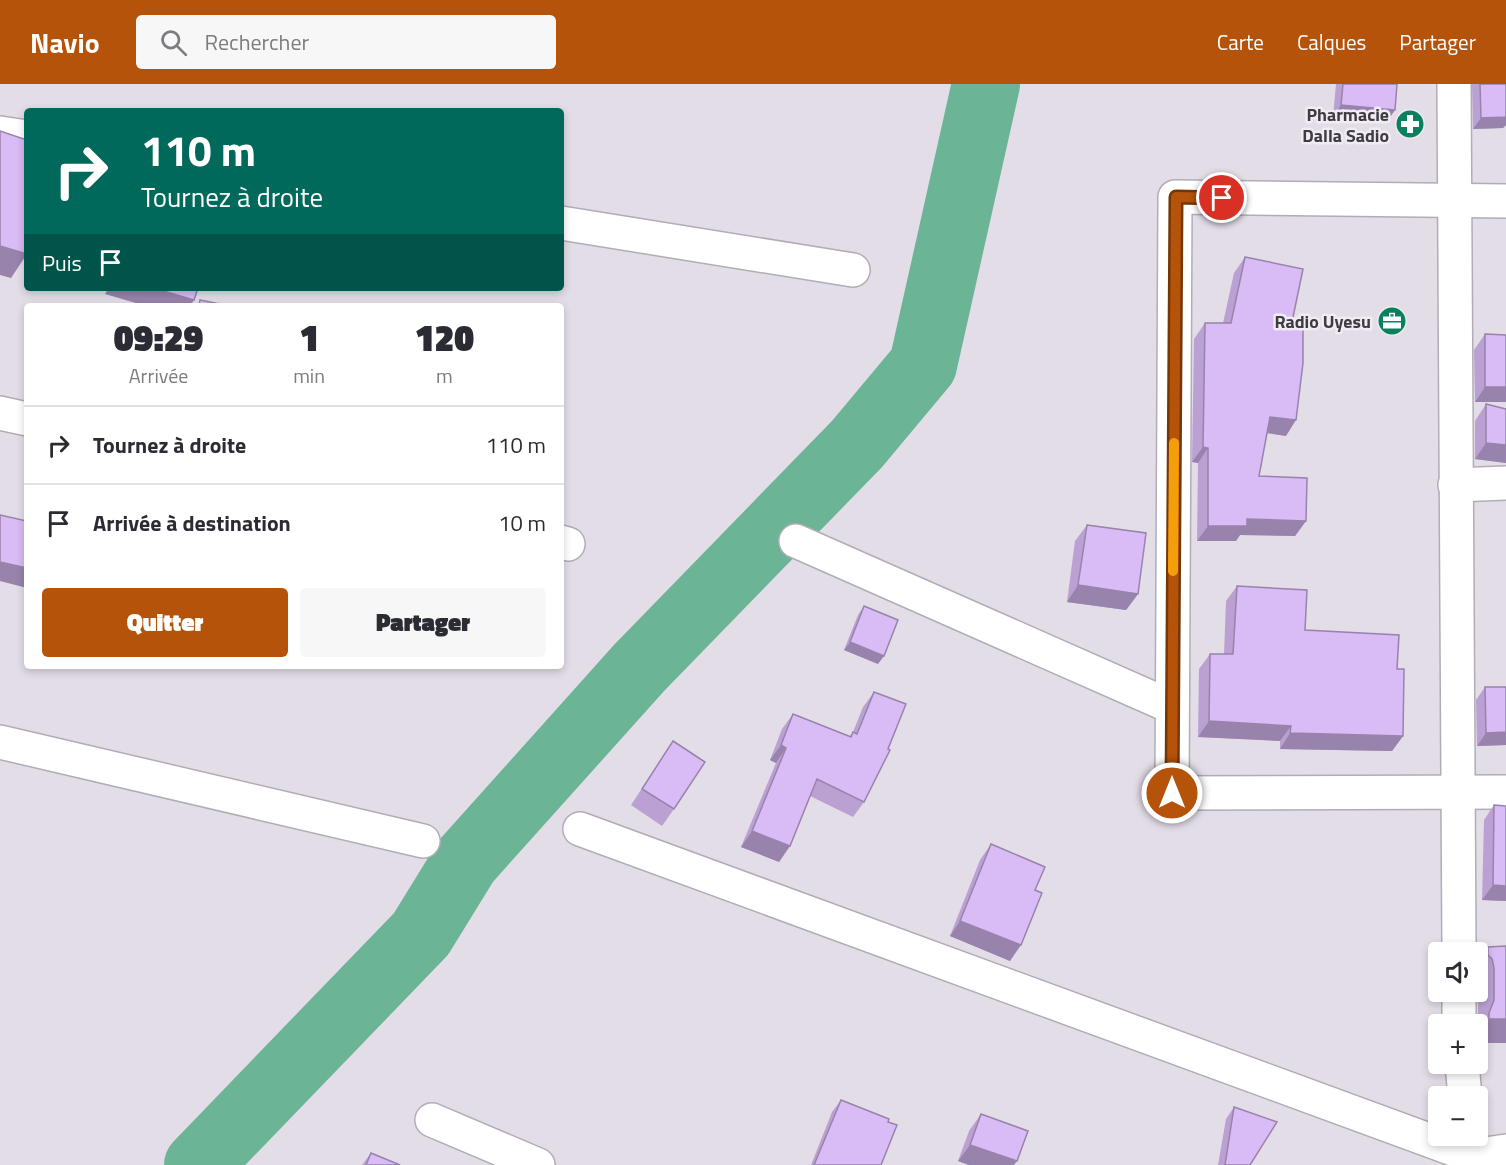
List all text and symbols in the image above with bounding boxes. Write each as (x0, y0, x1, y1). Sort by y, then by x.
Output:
search box (136, 15, 556, 69)
text: Navio (30, 21, 100, 64)
text: Rechercher (205, 25, 309, 59)
icon: search (157, 26, 190, 59)
text: Carte (1217, 26, 1264, 58)
text: Calques (1297, 26, 1366, 58)
text: Partager (1399, 26, 1476, 58)
place label: Pharmacie Dalla Sadio (1302, 101, 1389, 149)
pharmacy icon: Pharmacie Dalla Sadio (1394, 108, 1426, 140)
text: 110 m (141, 118, 256, 182)
icon: right (42, 132, 120, 210)
pin (1196, 172, 1247, 223)
text: Tournez à droite (141, 176, 323, 217)
icon: arrive (1205, 181, 1238, 214)
text: Puis (42, 246, 82, 280)
icon: arrive (94, 246, 127, 279)
office icon: Radio Uyesu (1376, 305, 1408, 337)
place label: Radio Uyesu (1274, 308, 1371, 335)
text: 09:29 (114, 310, 203, 365)
text: 1 (299, 310, 319, 365)
text: 120 (415, 310, 474, 365)
text: Arrivée (129, 360, 188, 391)
text: min (293, 360, 325, 391)
text: m (436, 360, 453, 391)
text: Tournez à droite (93, 428, 246, 462)
text: 110 m (486, 428, 546, 462)
icon: right (42, 429, 75, 462)
text: Arrivée à destination (93, 506, 291, 540)
text: 10 m (498, 506, 546, 540)
icon: arrive (42, 507, 75, 540)
button: Quitter (42, 588, 288, 657)
button: Partager (300, 588, 546, 657)
position arrow (1140, 761, 1204, 825)
map controls (1428, 942, 1488, 1146)
button: sound (1428, 942, 1488, 1002)
button: + (1428, 1014, 1488, 1074)
button: − (1428, 1086, 1488, 1146)

